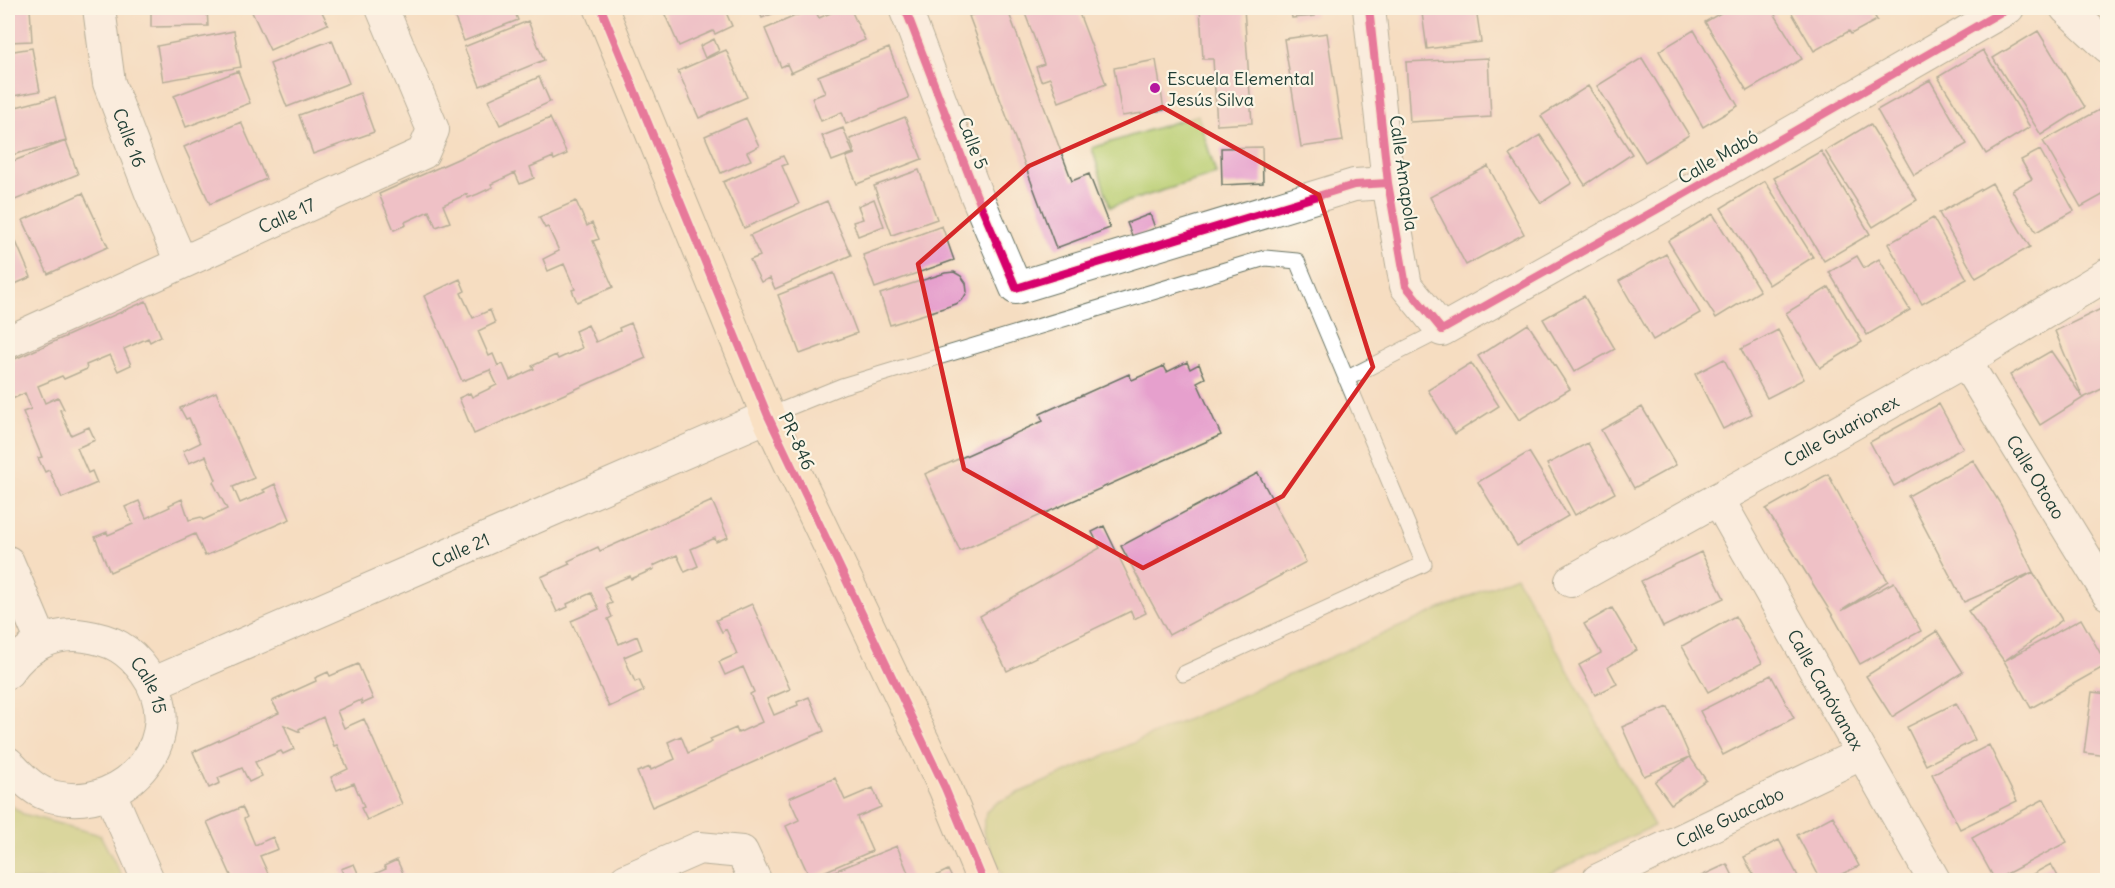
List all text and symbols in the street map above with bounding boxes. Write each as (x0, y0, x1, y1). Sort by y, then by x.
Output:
place label: Escuela Elemental Jesús Silva (1167, 67, 1314, 111)
marker: Escuela Elemental Jesús Silva (1148, 81, 1162, 95)
street label: Calle 16 (108, 105, 152, 170)
street label: Calle 5 (953, 113, 993, 173)
street label: Calle Amapola (1385, 114, 1423, 232)
street label: Calle Mabó (1674, 125, 1762, 189)
street label: Calle 17 (254, 192, 319, 238)
street label: Calle Guarionex (1779, 389, 1903, 472)
street label: PR-846 (774, 409, 820, 473)
street label: Calle Otoao (2002, 431, 2071, 523)
street label: Calle 21 (428, 527, 493, 573)
street label: Calle Canóvanax (1783, 625, 1869, 754)
street label: Calle 15 (126, 651, 172, 715)
street label: Calle Guacabo (1672, 781, 1787, 853)

